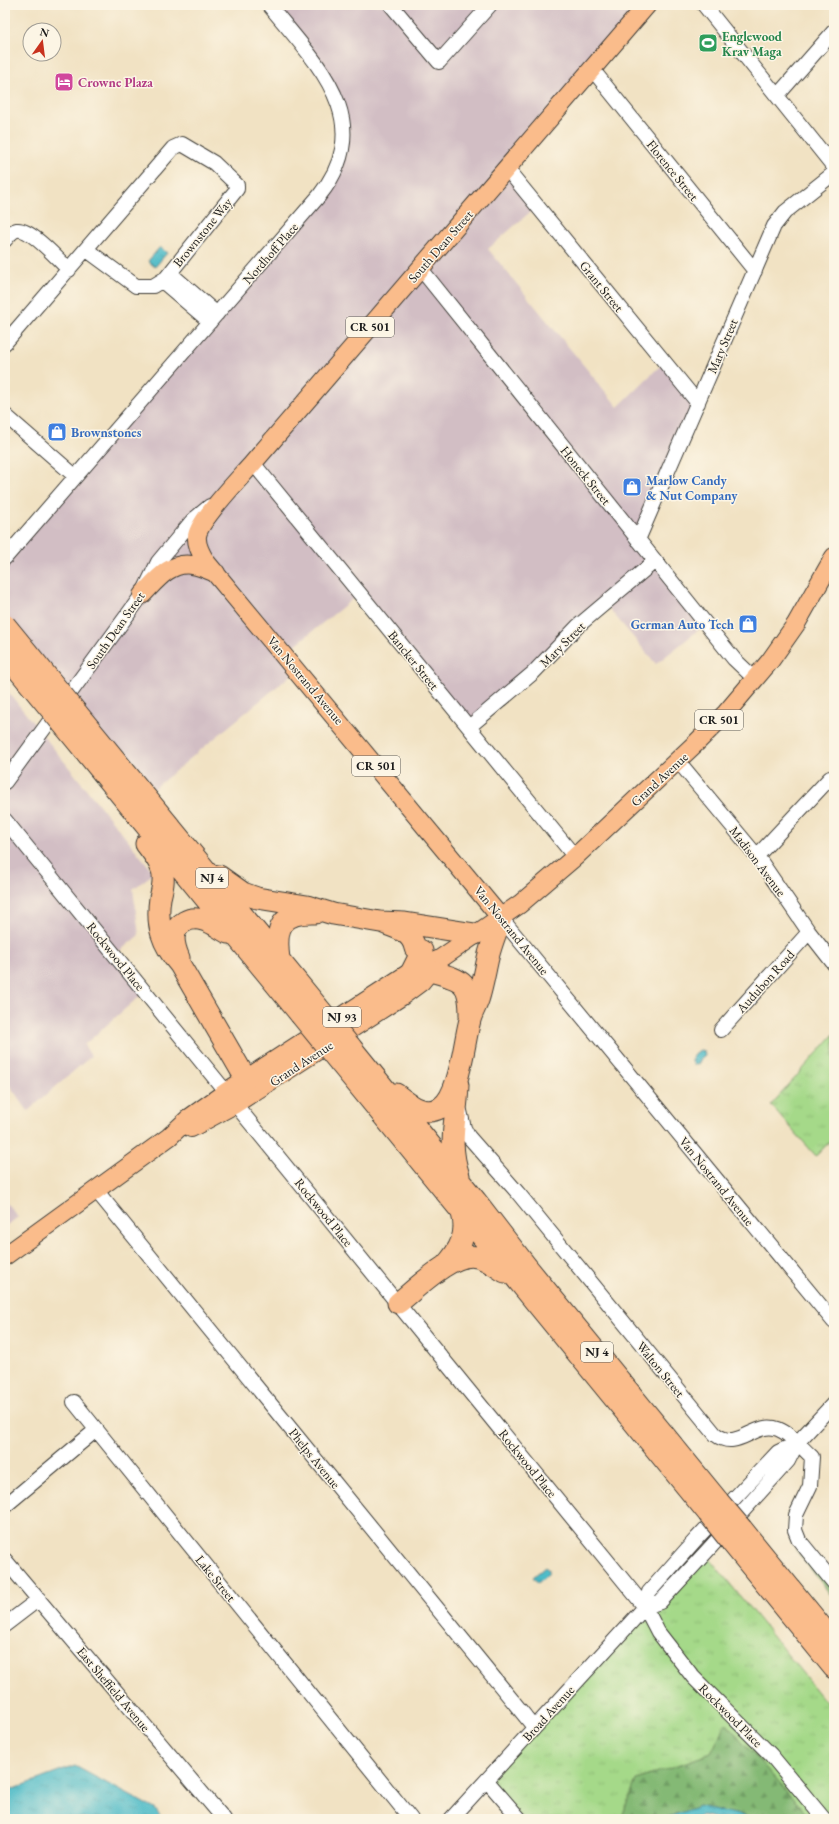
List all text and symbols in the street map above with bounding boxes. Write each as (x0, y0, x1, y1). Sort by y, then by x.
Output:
north arrow (22, 22, 62, 62)
text: N (38, 24, 51, 40)
place label: Englewood Krav Maga (722, 28, 783, 60)
sports icon: Englewood Krav Maga (697, 32, 719, 54)
hotel icon: Crowne Plaza (53, 71, 75, 93)
place label: Crowne Plaza (78, 74, 153, 91)
street label: Florence Street (643, 136, 702, 204)
street label: Brownstone Way (169, 194, 236, 271)
street label: South Dean Street (404, 206, 477, 286)
street label: Nordhoff Place (239, 219, 302, 288)
street label: Grant Street (576, 257, 627, 315)
street label: Mary Street (703, 316, 742, 376)
road number: CR 501 (346, 317, 394, 337)
shop icon: Brownstones (46, 421, 68, 443)
place label: Brownstones (71, 424, 142, 441)
street label: Honeck Street (557, 442, 615, 508)
place label: Marlow Candy & Nut Company (646, 472, 738, 504)
shop icon: Marlow Candy & Nut Company (621, 476, 643, 498)
street label: South Dean Street (82, 588, 148, 672)
shop icon: German Auto Tech (737, 613, 759, 635)
place label: German Auto Tech (631, 616, 735, 633)
street label: Mary Street (536, 618, 589, 671)
street label: Bancker Street (384, 627, 443, 694)
street label: Van Nostrand Avenue (264, 633, 347, 728)
road number: CR 501 (695, 710, 743, 730)
street label: Grand Avenue (627, 748, 692, 810)
road number: CR 501 (352, 756, 400, 776)
street label: Madison Avenue (726, 823, 790, 900)
road number: NJ 4 (196, 868, 228, 888)
street label: Van Nostrand Avenue (470, 882, 553, 978)
street label: Rockwood Place (83, 919, 148, 994)
street label: Audubon Road (732, 946, 798, 1017)
road number: NJ 93 (323, 1007, 361, 1027)
street label: Grand Avenue (266, 1037, 336, 1090)
street label: Van Nostrand Avenue (675, 1133, 758, 1229)
street label: Rockwood Place (291, 1175, 356, 1250)
street label: Walton Street (633, 1338, 688, 1401)
road number: NJ 4 (581, 1342, 613, 1362)
street label: Phelps Avenue (285, 1425, 344, 1492)
street label: Rockwood Place (495, 1426, 560, 1501)
street label: Lake Street (192, 1552, 240, 1605)
street label: East Sheffield Avenue (73, 1643, 154, 1735)
street label: Rockwood Place (695, 1680, 766, 1751)
street label: Broad Avenue (519, 1682, 578, 1745)

